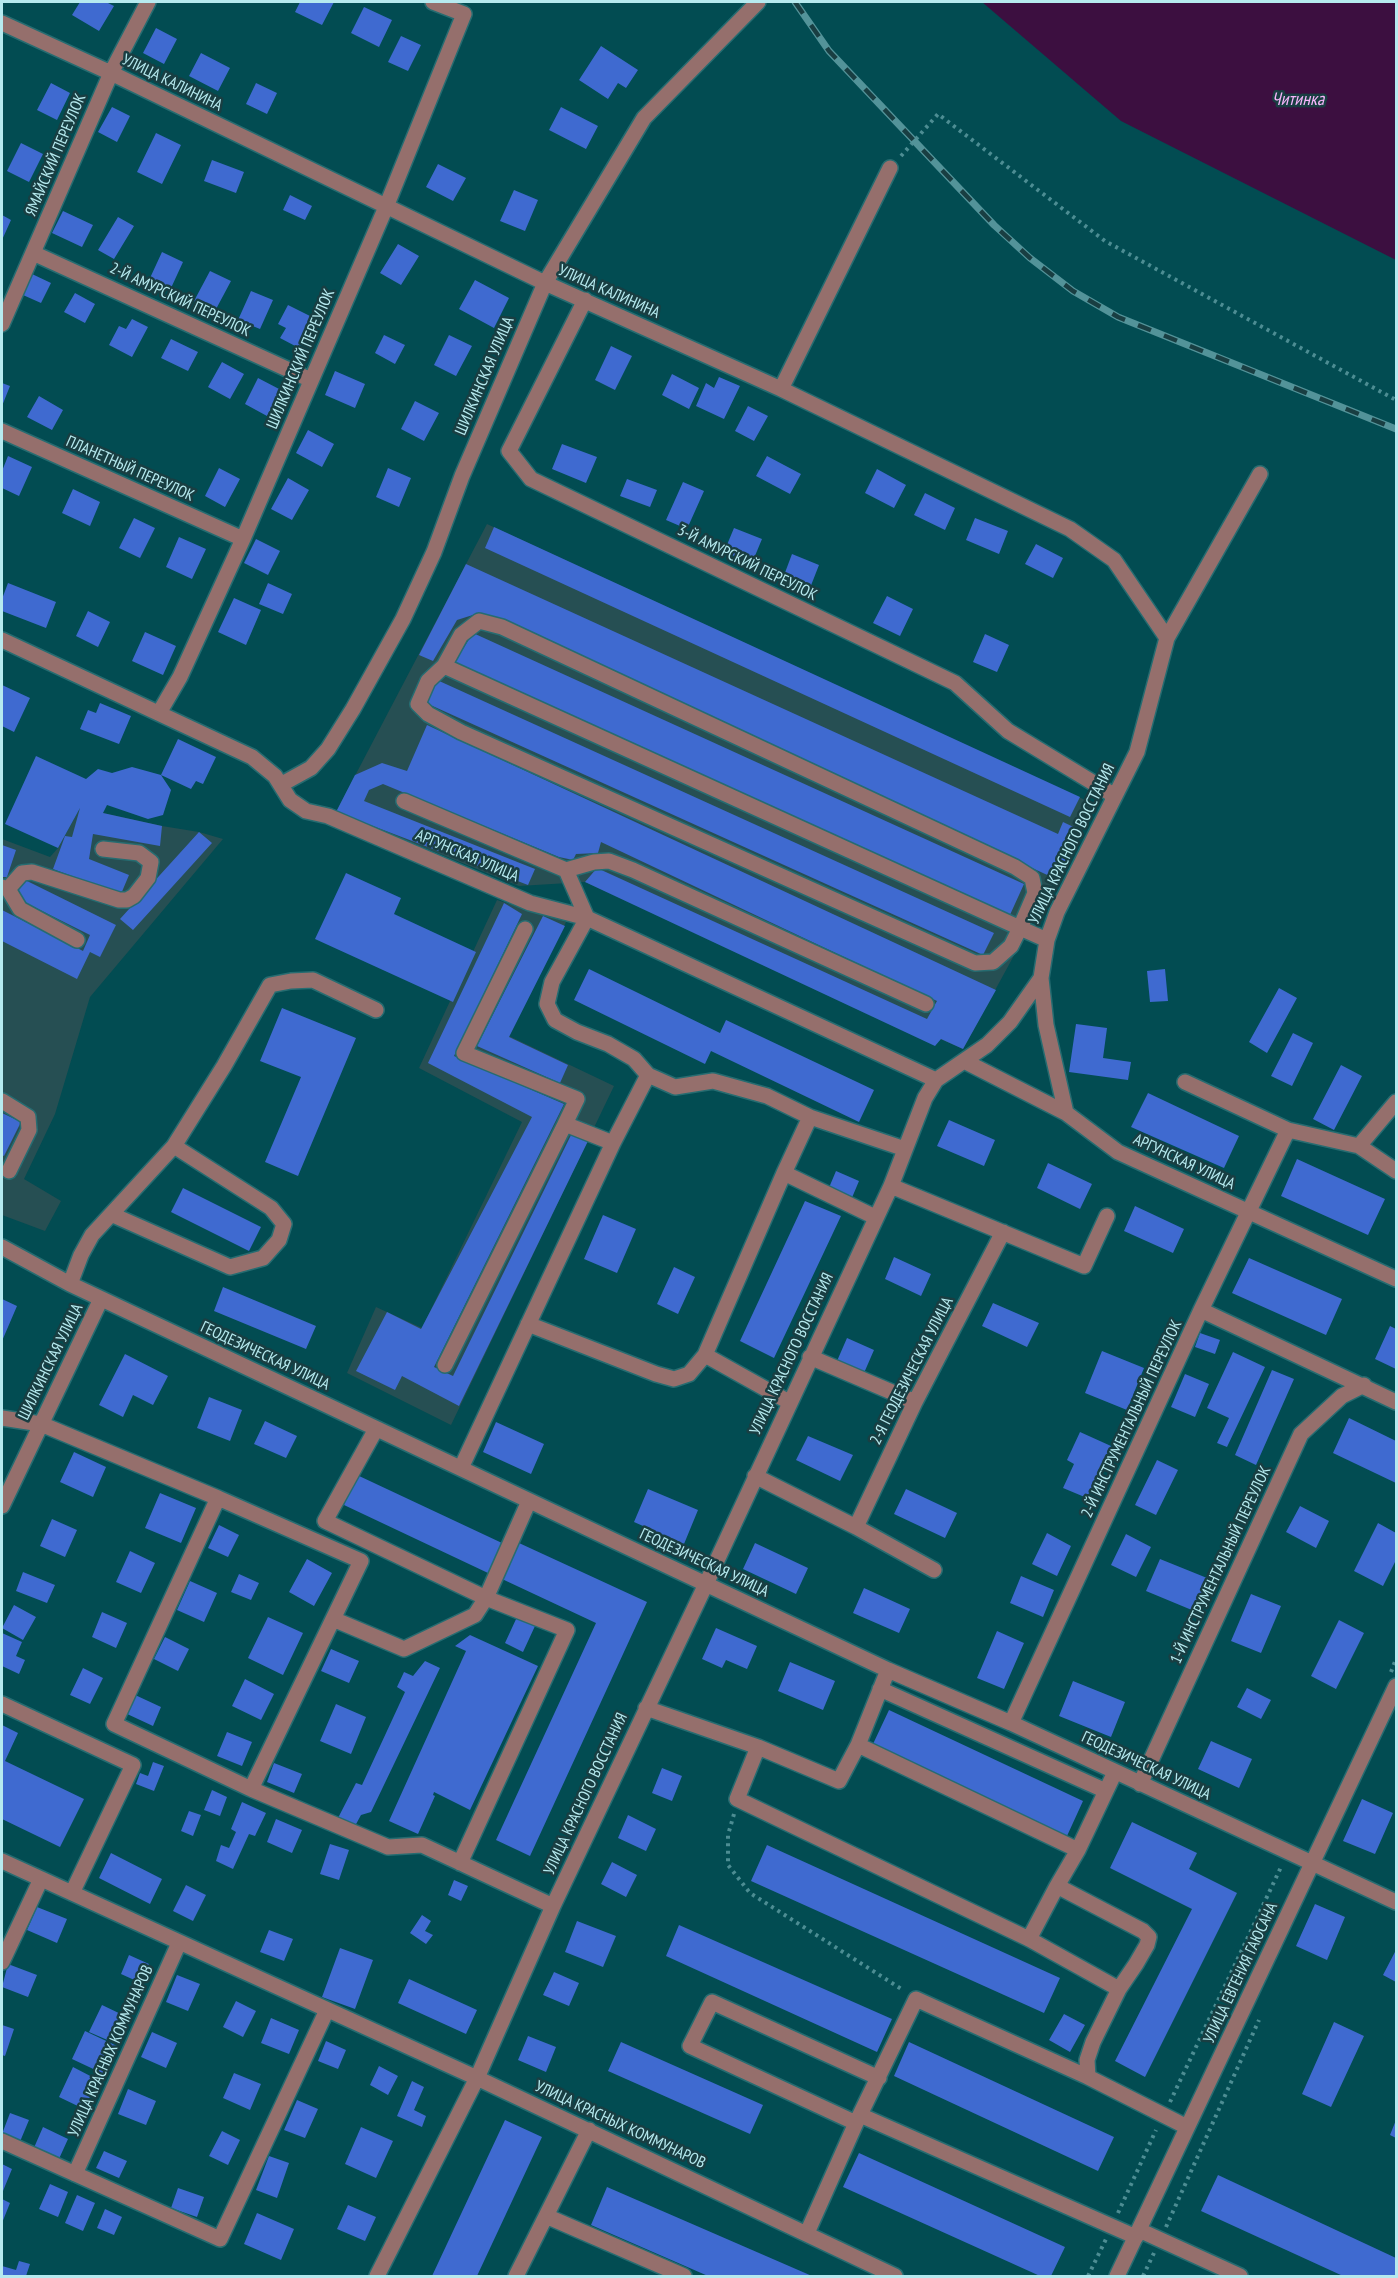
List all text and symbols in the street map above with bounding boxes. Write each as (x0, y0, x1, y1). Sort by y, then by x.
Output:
street label: УЛИЦА КАЛИНИНА (119, 50, 225, 116)
water label: Читинка (1272, 89, 1324, 111)
street label: ЯМАЙСКИЙ ПЕРЕУЛОК (22, 91, 90, 219)
street label: 2-Й АМУРСКИЙ ПЕРЕУЛОК (107, 259, 253, 341)
street label: УЛИЦА КАЛИНИНА (555, 261, 663, 323)
street label: ШИЛКИНСКИЙ ПЕРЕУЛОК (263, 286, 339, 432)
street label: ШИЛКИНСКАЯ УЛИЦА (451, 314, 519, 438)
street label: ПЛАНЕТНЫЙ ПЕРЕУЛОК (63, 432, 197, 506)
street label: 3-Й АМУРСКИЙ ПЕРЕУЛОК (674, 521, 820, 605)
street label: УЛИЦА КРАСНОГО ВОССТАНИЯ (1025, 761, 1119, 927)
street label: АРГУНСКАЯ УЛИЦА (413, 826, 521, 886)
street label: АРГУНСКАЯ УЛИЦА (1130, 1130, 1238, 1194)
street label: УЛИЦА КРАСНОГО ВОССТАНИЯ (746, 1270, 838, 1438)
street label: 2-Я ГЕОДЕЗИЧЕСКАЯ УЛИЦА (866, 1294, 958, 1448)
street label: ШИЛКИНСКАЯ УЛИЦА (15, 1301, 87, 1423)
street label: 2-Й ИНСТРУМЕНТАЛЬНЫЙ ПЕРЕУЛОК (1078, 1317, 1186, 1521)
street label: ГЕОДЕЗИЧЕСКАЯ УЛИЦА (197, 1318, 333, 1394)
street label: 1-Й ИНСТРУМЕНТАЛЬНЫЙ ПЕРЕУЛОК (1167, 1463, 1275, 1667)
street label: ГЕОДЕЗИЧЕСКАЯ УЛИЦА (636, 1525, 772, 1601)
street label: УЛИЦА КРАСНОГО ВОССТАНИЯ (540, 1710, 632, 1878)
street label: ГЕОДЕЗИЧЕСКАЯ УЛИЦА (1078, 1728, 1214, 1804)
street label: УЛИЦА ЕВГЕНИЯ ГАЮСАНА (1200, 1900, 1282, 2046)
street label: УЛИЦА КРАСНЫХ КОММУНАРОВ (64, 1962, 158, 2140)
street label: УЛИЦА КРАСНЫХ КОММУНАРОВ (532, 2077, 708, 2173)

